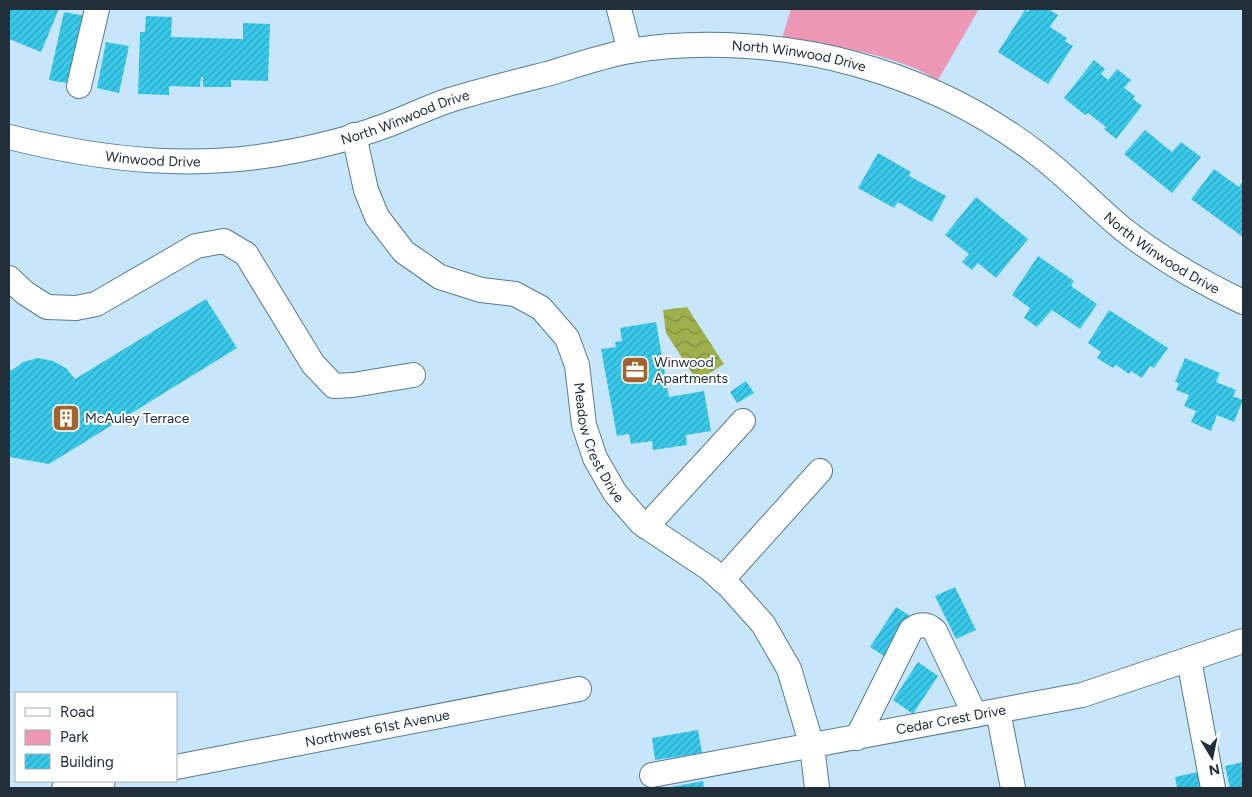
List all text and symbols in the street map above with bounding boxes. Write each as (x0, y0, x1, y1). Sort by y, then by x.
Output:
street label: North Winwood Drive (731, 37, 868, 76)
street label: North Winwood Drive (339, 87, 472, 149)
street label: Winwood Drive (104, 148, 201, 170)
street label: North Winwood Drive (1100, 208, 1223, 298)
place label: Winwood Apartments (654, 354, 728, 387)
office icon: Winwood Apartments (620, 355, 650, 385)
street label: Meadow Crest Drive (570, 381, 627, 506)
building icon: McAuley Terrace (51, 403, 81, 433)
place label: McAuley Terrace (85, 410, 190, 427)
legend (15, 692, 178, 782)
street label: Cedar Crest Drive (895, 701, 1008, 738)
text: Road (60, 703, 95, 721)
street label: Northwest 61st Avenue (304, 706, 451, 751)
text: Park (60, 728, 89, 746)
north arrow (1187, 732, 1237, 782)
text: Building (60, 753, 114, 771)
text: N (1207, 760, 1221, 779)

